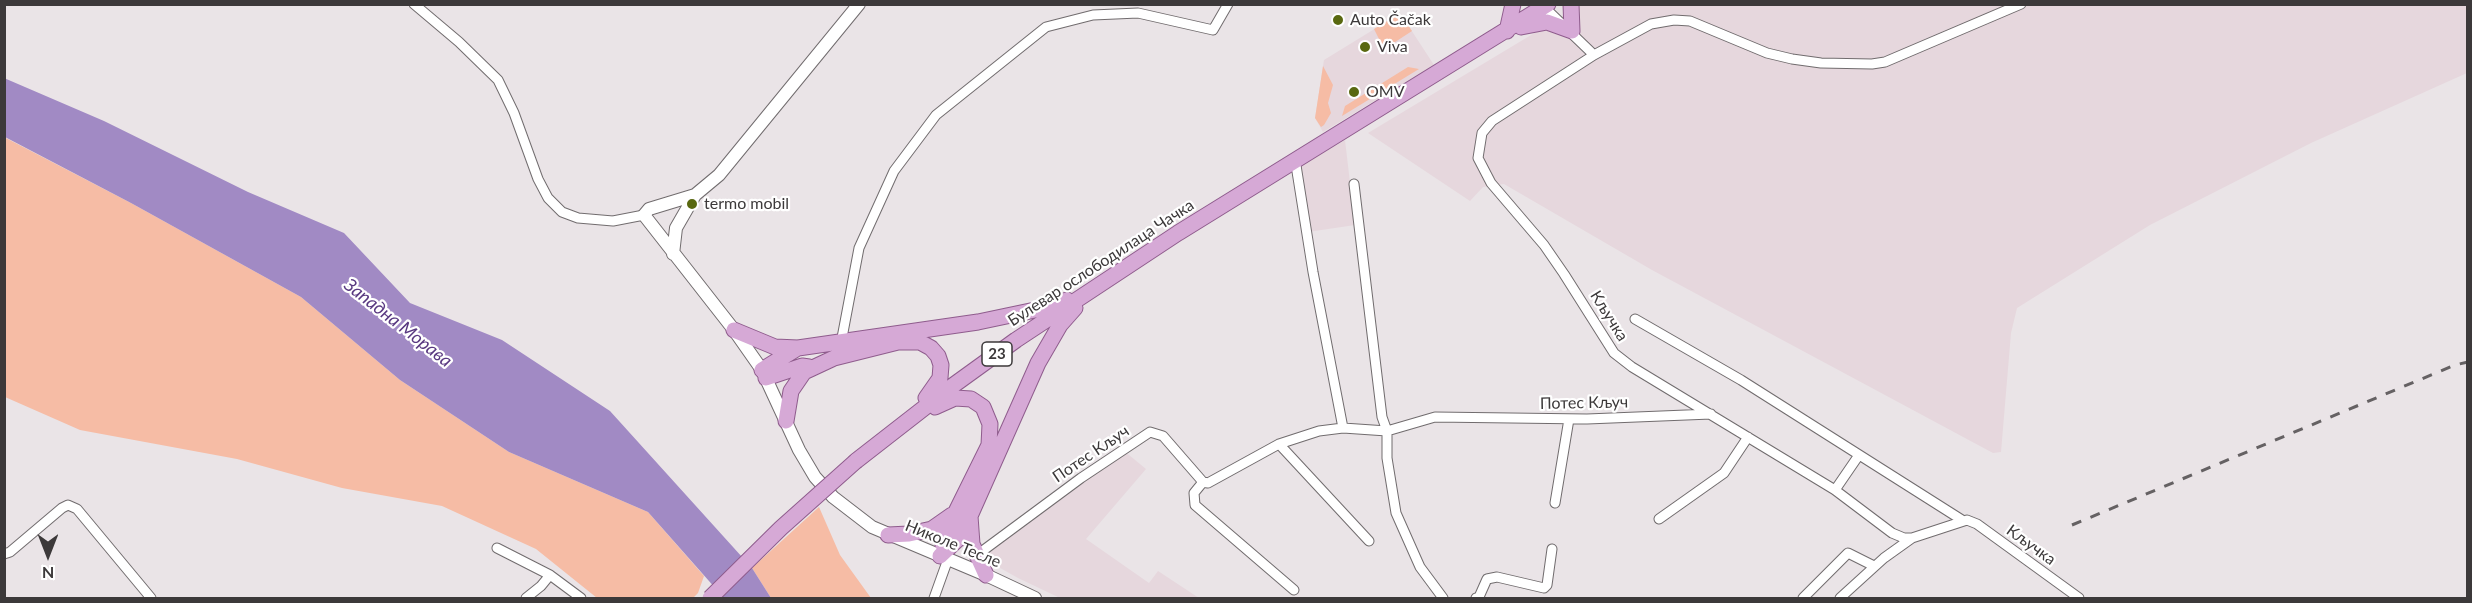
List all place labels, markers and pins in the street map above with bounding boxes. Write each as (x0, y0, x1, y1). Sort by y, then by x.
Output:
place label: Auto Čačak (1350, 10, 1431, 30)
marker: Auto Čačak (1331, 13, 1345, 27)
place label: Viva (1377, 37, 1408, 57)
marker: Viva (1358, 40, 1372, 54)
place label: OMV (1366, 82, 1404, 102)
marker: OMV (1347, 85, 1361, 99)
place label: termo mobil (704, 194, 789, 214)
marker: termo mobil (685, 197, 699, 211)

